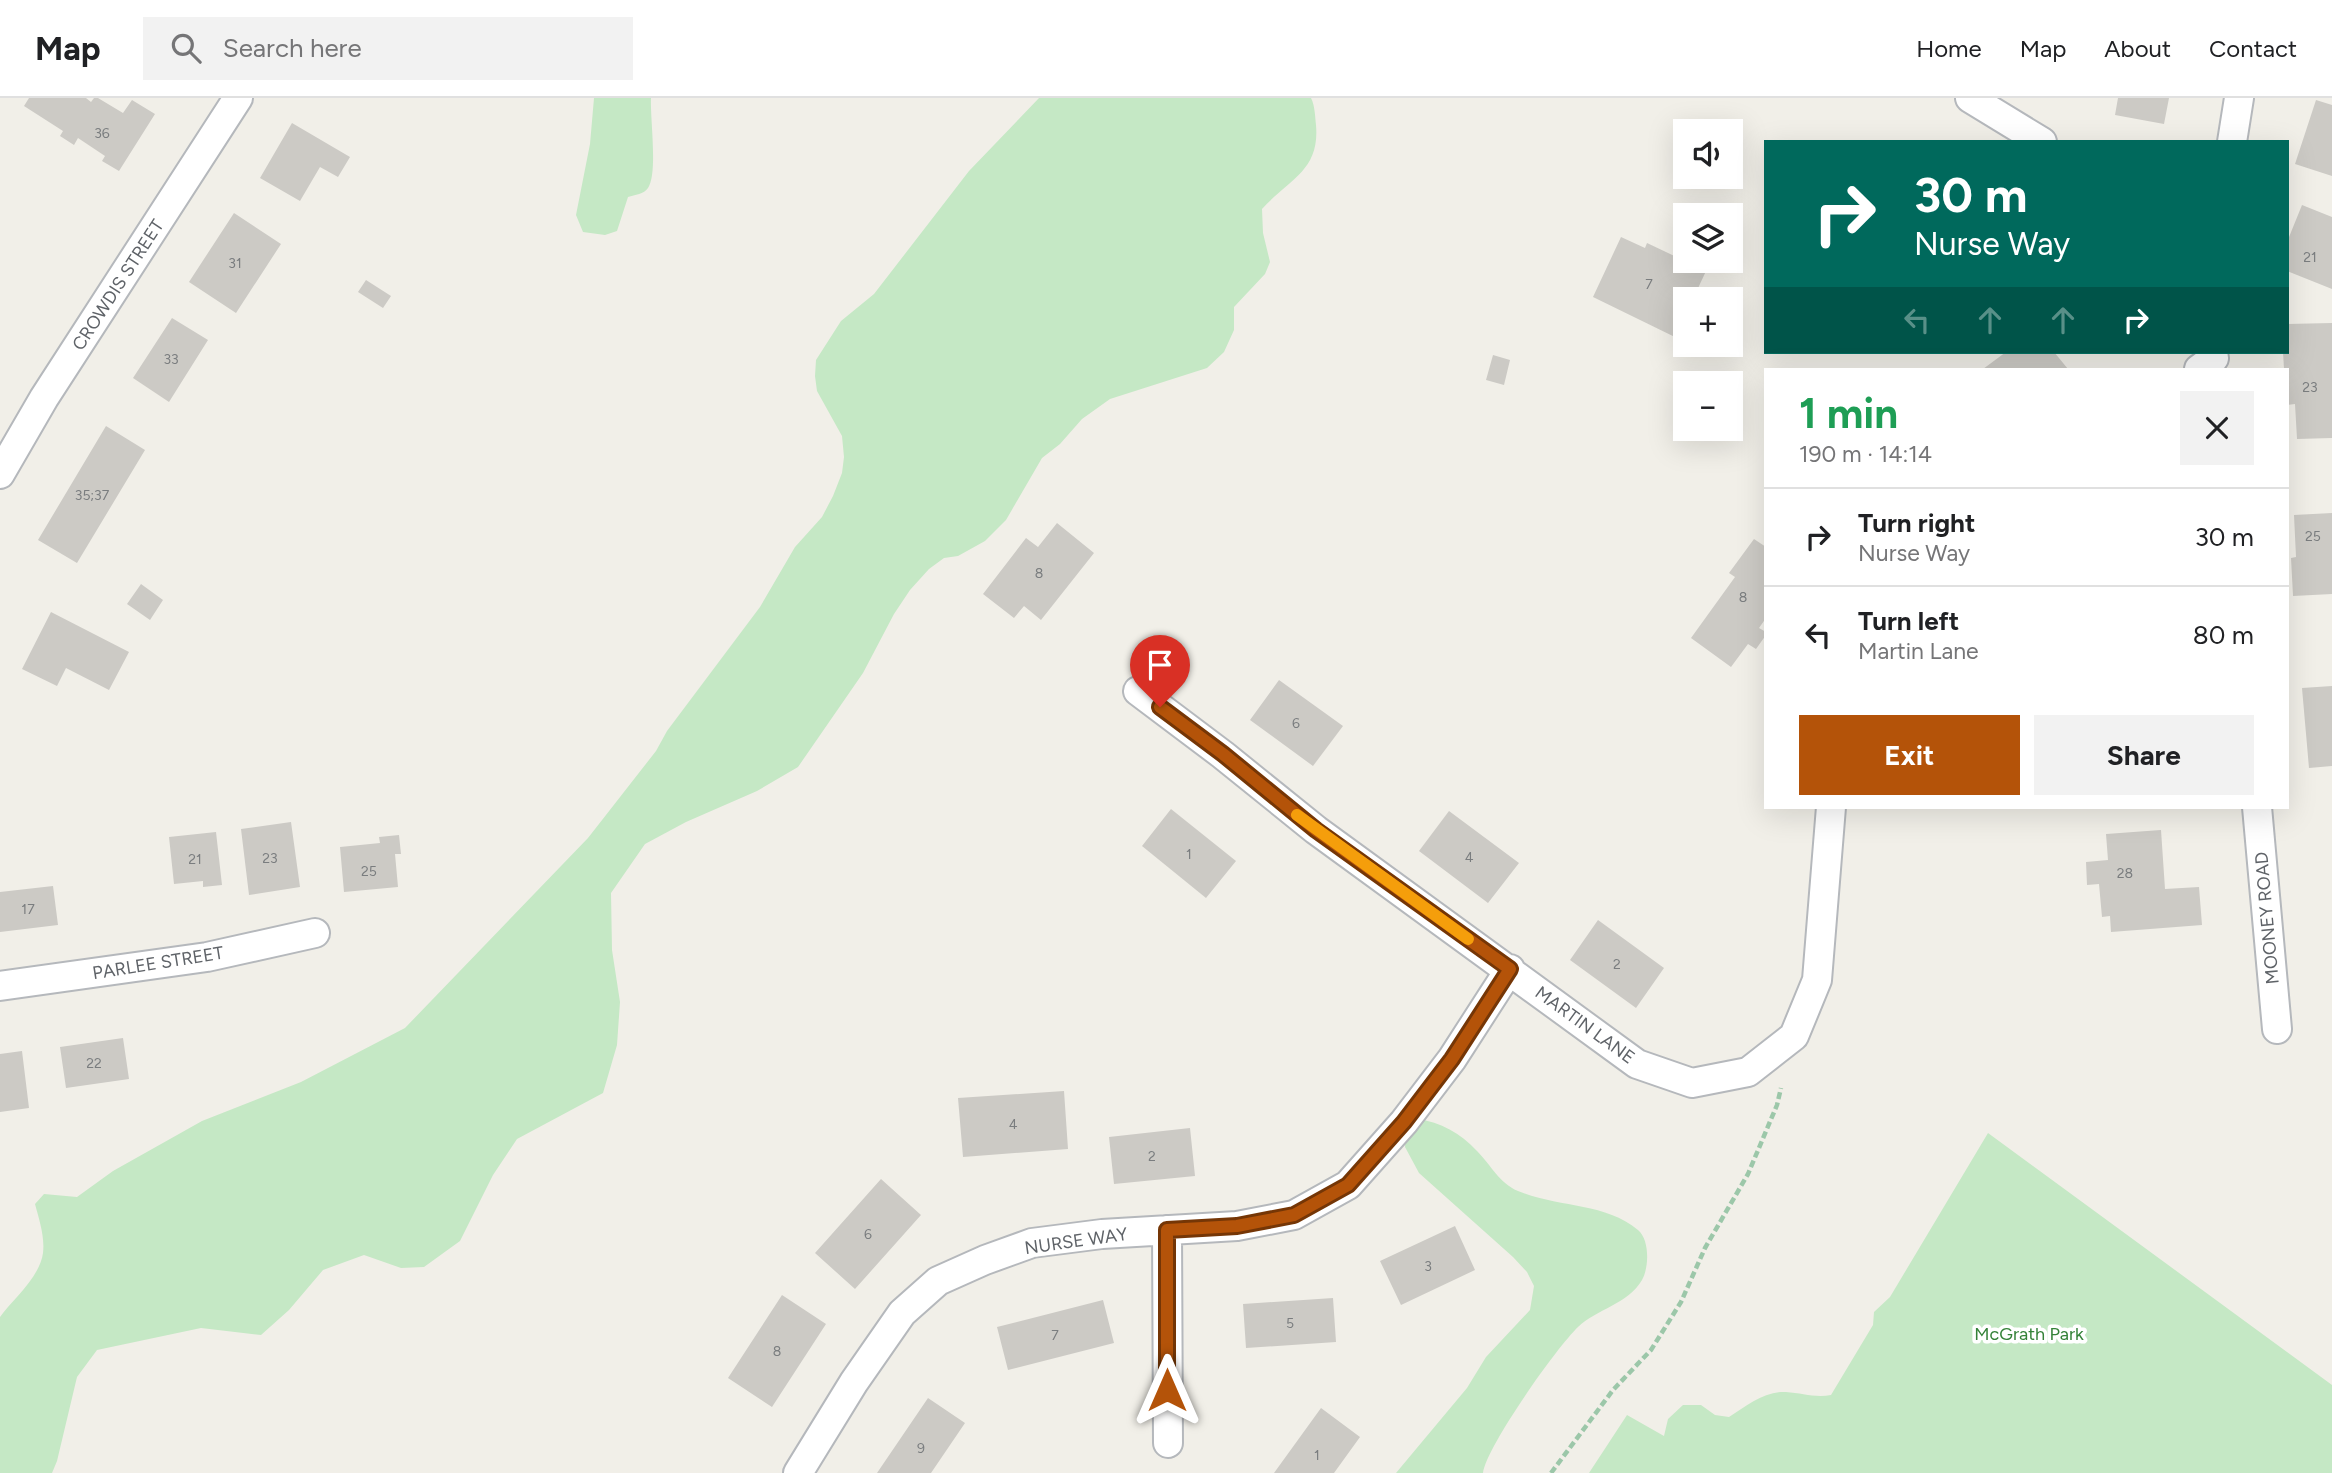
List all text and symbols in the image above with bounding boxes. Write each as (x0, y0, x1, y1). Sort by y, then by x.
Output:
search box (143, 17, 633, 80)
text: Map (35, 29, 101, 68)
icon: search (167, 29, 205, 67)
text: Search here (223, 32, 362, 64)
text: Home (1916, 34, 1982, 63)
text: Map (2020, 34, 2066, 63)
text: About (2104, 34, 2171, 63)
text: Contact (2209, 34, 2297, 63)
map controls (1673, 119, 1743, 441)
button: sound (1673, 119, 1743, 189)
house number: 36 (94, 125, 110, 142)
text: 30 m (1914, 165, 2027, 224)
icon: right (1799, 168, 1890, 259)
button: layers (1673, 203, 1743, 273)
street label: CROWDIS STREET (67, 215, 169, 355)
text: Nurse Way (1914, 225, 2070, 263)
house number: 21 (2303, 249, 2317, 266)
house number: 31 (228, 255, 242, 272)
house number: 7 (1645, 276, 1653, 293)
button: + (1673, 287, 1743, 357)
icon: left (1898, 301, 1936, 339)
icon: ahead (1971, 301, 2009, 339)
icon: ahead (2044, 301, 2082, 339)
icon: right (2117, 301, 2155, 339)
house number: 33 (163, 351, 179, 368)
button: − (1673, 371, 1743, 441)
house number: 23 (2302, 379, 2318, 396)
text: 1 min (1799, 388, 1898, 439)
button: close (2180, 391, 2254, 465)
text: 190 m · 14:14 (1799, 440, 1932, 468)
house number: 35;37 (75, 487, 110, 504)
text: Turn right (1858, 507, 1975, 539)
icon: right (1799, 518, 1837, 556)
text: 30 m (2195, 521, 2254, 553)
house number: 25 (2305, 528, 2321, 545)
text: Nurse Way (1858, 539, 1970, 567)
house number: 8 (1035, 565, 1043, 582)
house number: 8 (1739, 589, 1747, 606)
text: Turn left (1858, 605, 1959, 637)
icon: left (1799, 616, 1837, 654)
text: 80 m (2193, 619, 2254, 651)
pin (1130, 635, 1190, 707)
text: Martin Lane (1858, 637, 1979, 665)
icon: arrive (1141, 646, 1179, 684)
house number: 6 (1292, 715, 1300, 732)
button: Exit (1799, 715, 2020, 795)
button: Share (2034, 715, 2254, 795)
house number: 1 (1186, 846, 1192, 863)
house number: 4 (1465, 849, 1474, 866)
house number: 23 (262, 850, 278, 867)
house number: 21 (188, 851, 202, 868)
street label: MOONEY ROAD (2250, 851, 2284, 985)
house number: 25 (361, 863, 377, 880)
house number: 28 (2117, 865, 2133, 882)
house number: 17 (21, 901, 35, 918)
street label: PARLEE STREET (91, 942, 225, 984)
house number: 2 (1613, 956, 1621, 973)
street label: MARTIN LANE (1531, 981, 1639, 1069)
house number: 22 (86, 1055, 102, 1072)
house number: 4 (1009, 1116, 1018, 1133)
house number: 2 (1148, 1148, 1156, 1165)
street label: NURSE WAY (1023, 1223, 1129, 1259)
house number: 6 (864, 1226, 872, 1243)
house number: 3 (1424, 1258, 1432, 1275)
house number: 5 (1286, 1315, 1294, 1332)
park label: McGrath Park (1974, 1323, 2084, 1345)
house number: 7 (1051, 1327, 1059, 1344)
house number: 8 (773, 1343, 781, 1360)
position arrow (1130, 1353, 1204, 1427)
house number: 9 (917, 1440, 925, 1457)
house number: 1 (1314, 1447, 1320, 1464)

